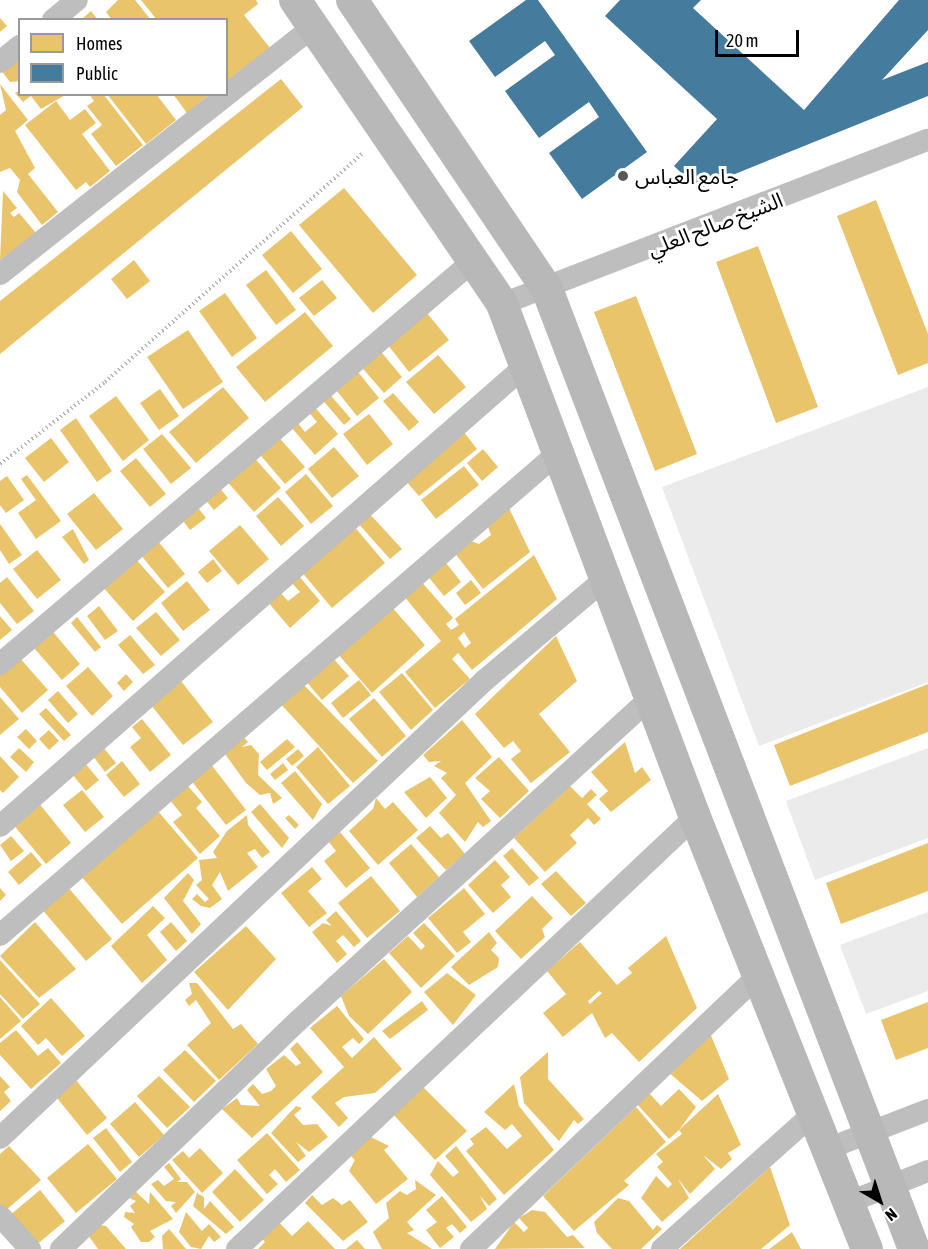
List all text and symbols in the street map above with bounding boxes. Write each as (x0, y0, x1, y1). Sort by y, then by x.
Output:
legend (18, 18, 228, 96)
scale bar (718, 18, 802, 56)
text: 20 m (726, 30, 758, 51)
text: Homes (76, 33, 122, 54)
text: Public (76, 63, 118, 84)
place label: جامع العباس (635, 163, 739, 189)
marker: جامع العباس (616, 169, 630, 183)
street label: الشيخ صالح العلي (644, 187, 786, 261)
north arrow (850, 1171, 910, 1231)
text: N (882, 1205, 901, 1225)

